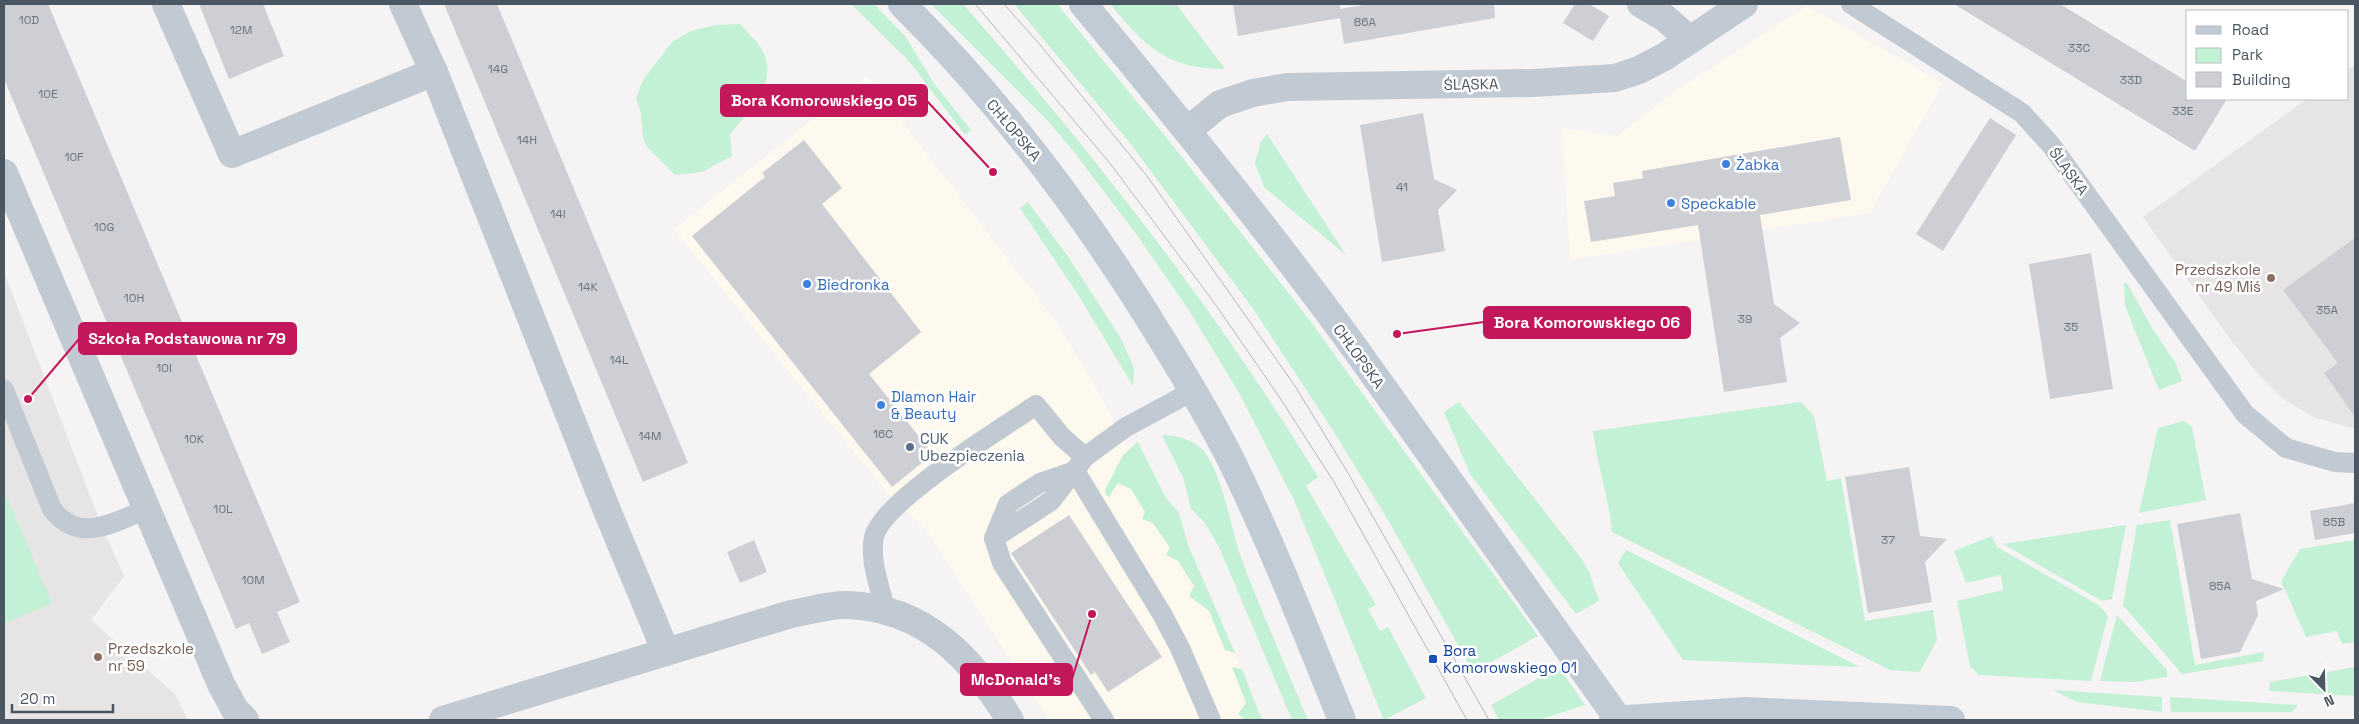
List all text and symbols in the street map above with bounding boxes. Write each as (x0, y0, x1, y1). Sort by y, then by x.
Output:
legend (2186, 10, 2349, 100)
house number: 10D (19, 12, 39, 28)
house number: 86A (1354, 14, 1377, 30)
text: Road (2232, 20, 2269, 39)
house number: 12M (230, 22, 252, 38)
house number: 33C (2068, 40, 2090, 56)
text: Park (2232, 45, 2263, 64)
house number: 14G (488, 61, 508, 77)
text: Building (2232, 70, 2291, 89)
house number: 33D (2120, 72, 2142, 88)
street label: ŚLĄSKA (1444, 74, 1499, 94)
callout: Bora Komorowskiego 05 (721, 85, 927, 116)
house number: 10E (38, 86, 58, 102)
text: Bora Komorowskiego 05 (731, 90, 917, 111)
street label: CHŁOPSKA (983, 95, 1046, 165)
house number: 33E (2172, 103, 2194, 119)
house number: 14H (517, 132, 537, 148)
street label: ŚLĄSKA (2045, 143, 2093, 199)
house number: 10F (64, 149, 84, 165)
place label: Żabka (1736, 155, 1780, 174)
marker: Żabka (1720, 158, 1732, 170)
house number: 41 (1396, 179, 1408, 195)
place label: Speckable (1681, 194, 1757, 213)
marker: Speckable (1665, 197, 1677, 209)
house number: 14I (550, 206, 566, 222)
house number: 10G (94, 219, 114, 235)
place label: Przedszkole nr 49 Miś (2175, 260, 2261, 296)
marker: Przedszkole nr 49 Miś (2265, 272, 2277, 284)
place label: Biedronka (817, 275, 890, 294)
marker: Biedronka (801, 278, 813, 290)
house number: 14K (578, 279, 599, 295)
house number: 10H (124, 290, 144, 306)
house number: 35A (2316, 302, 2338, 318)
callout: Bora Komorowskiego 06 (1484, 307, 1690, 338)
house number: 39 (1738, 311, 1752, 327)
text: Bora Komorowskiego 06 (1494, 312, 1680, 333)
house number: 35 (2064, 319, 2078, 335)
street label: CHŁOPSKA (1329, 320, 1389, 392)
callout: Szkoła Podstawowa nr 79 (79, 323, 296, 354)
text: Szkoła Podstawowa nr 79 (88, 328, 286, 349)
house number: 14L (609, 352, 629, 368)
house number: 10I (156, 360, 172, 376)
place label: DIamon Hair & Beauty (891, 387, 977, 423)
marker: DIamon Hair & Beauty (875, 399, 887, 411)
house number: 16C (873, 426, 893, 442)
house number: 14M (639, 428, 661, 444)
place label: CUK Ubezpieczenia (920, 429, 1025, 465)
house number: 10K (184, 431, 205, 447)
marker: CUK Ubezpieczenia (904, 441, 916, 453)
house number: 10L (213, 501, 233, 517)
house number: 85B (2323, 514, 2345, 530)
house number: 37 (1881, 532, 1895, 548)
house number: 10M (241, 572, 265, 588)
house number: 85A (2209, 578, 2232, 594)
place label: Przedszkole nr 59 (108, 639, 194, 675)
place label: Bora Komorowskiego 01 (1443, 641, 1577, 677)
marker: Przedszkole nr 59 (92, 651, 104, 663)
marker: Bora Komorowskiego 01 (1427, 653, 1439, 665)
callout: McDonald's (961, 664, 1072, 695)
north arrow (2299, 664, 2349, 714)
text: McDonald's (971, 669, 1061, 690)
scale bar (12, 682, 114, 714)
text: 20 m (20, 689, 55, 708)
text: N (2321, 691, 2337, 711)

